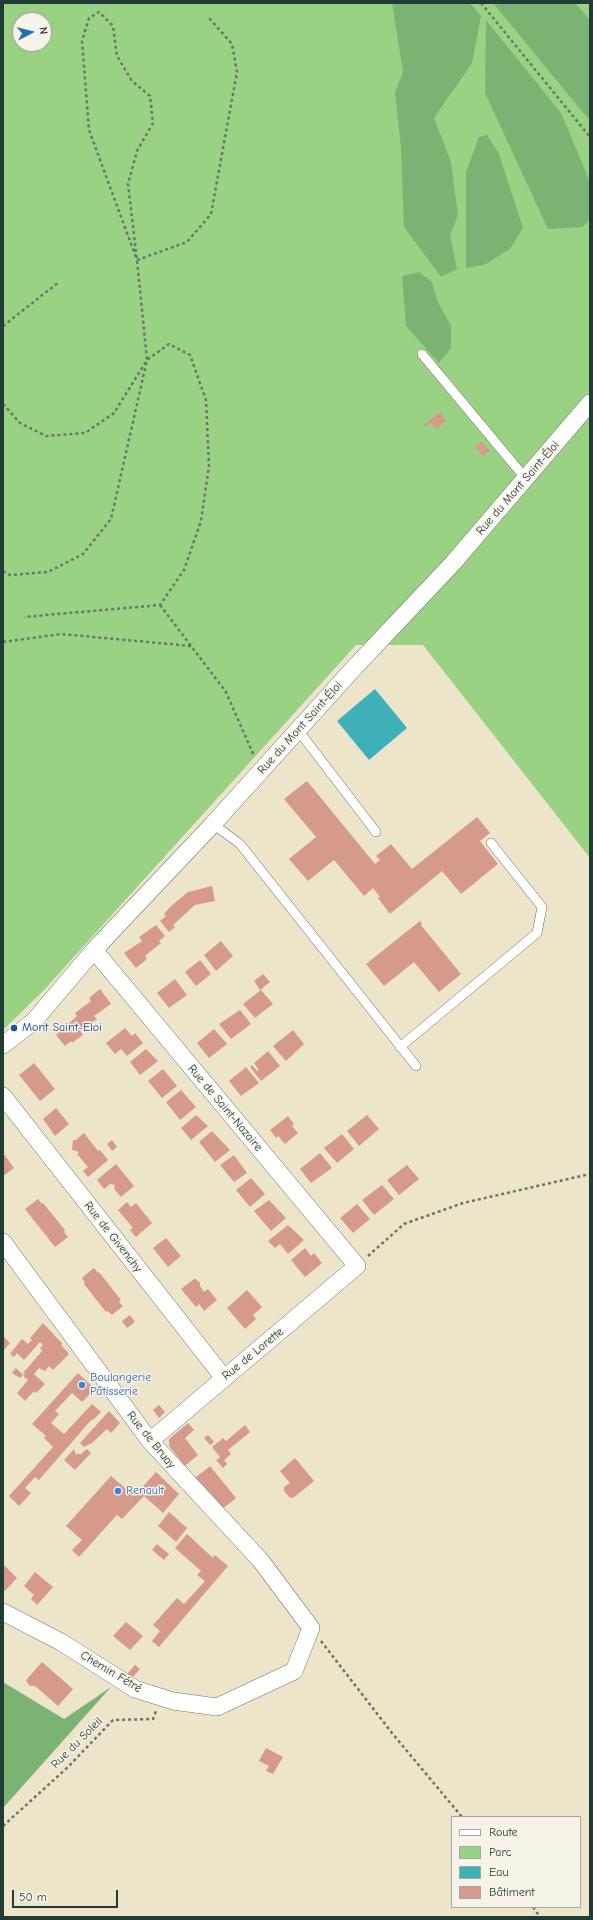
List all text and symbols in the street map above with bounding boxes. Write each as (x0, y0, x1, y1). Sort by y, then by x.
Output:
north arrow (12, 12, 52, 52)
text: N (37, 26, 50, 35)
street label: Rue du Mont Saint-Éloi (473, 438, 563, 538)
street label: Rue du Mont Saint-Éloi (255, 679, 345, 777)
place label: Mont Saint-Eloi (22, 1021, 102, 1035)
marker: Mont Saint-Eloi (9, 1023, 19, 1033)
street label: Rue de Saint-Nazaire (185, 1062, 265, 1154)
street label: Rue de Givenchy (81, 1199, 145, 1275)
street label: Rue de Lorette (219, 1325, 287, 1383)
place label: Boulangerie Pâtisserie (90, 1371, 151, 1399)
marker: Boulangerie Pâtisserie (77, 1380, 87, 1390)
street label: Rue de Bruay (124, 1408, 178, 1472)
place label: Renault (126, 1484, 164, 1498)
marker: Renault (113, 1486, 123, 1496)
street label: Chemin Fétré (78, 1648, 144, 1696)
street label: Rue du Soleil (48, 1714, 106, 1772)
legend (451, 1816, 581, 1908)
text: Route (489, 1825, 518, 1839)
text: Parc (489, 1845, 512, 1859)
text: Eau (489, 1865, 509, 1879)
scale bar (14, 1882, 120, 1908)
text: Bâtiment (489, 1885, 535, 1899)
text: 50 m (19, 1890, 47, 1904)

